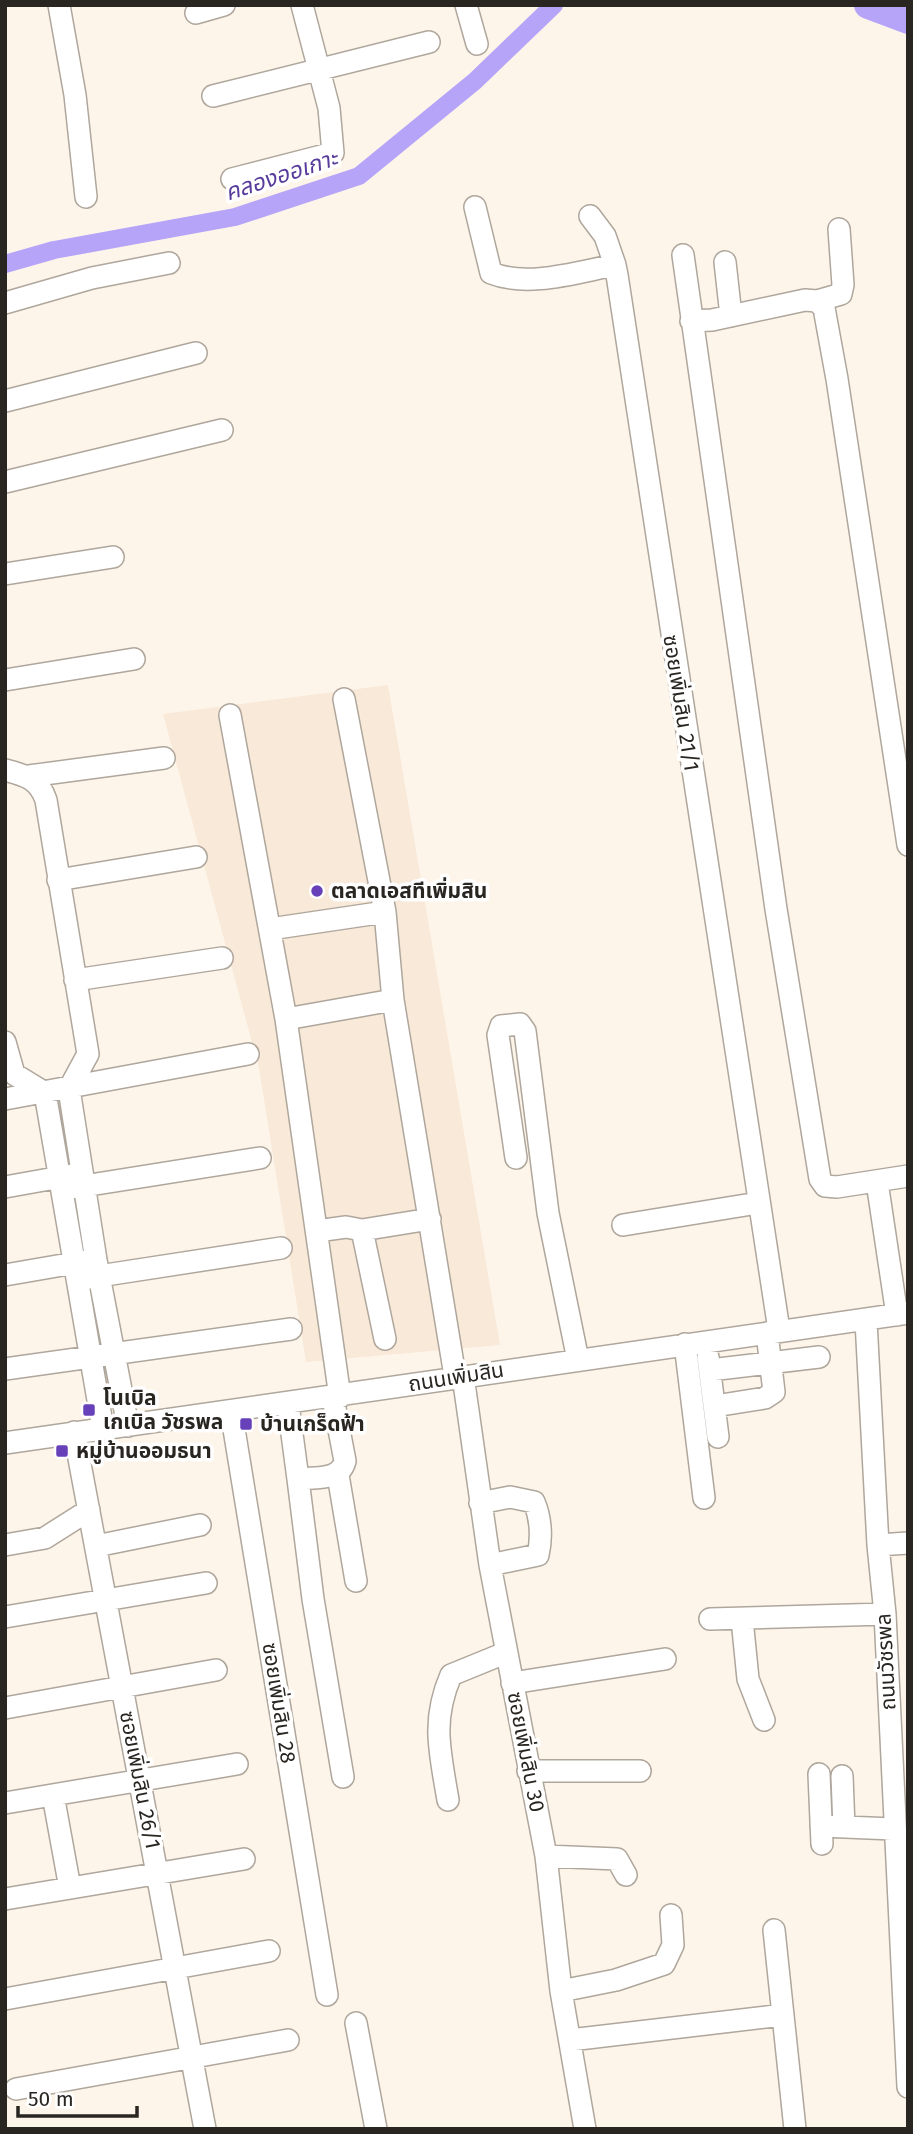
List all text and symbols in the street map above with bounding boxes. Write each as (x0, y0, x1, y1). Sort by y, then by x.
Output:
water label: คลองออเกาะ (221, 143, 343, 206)
street label: ซอยเพิ่มสิน 21/1 (657, 633, 705, 773)
place label: ตลาดเอสทีเพิ่มสิน (331, 877, 487, 904)
marker: ตลาดเอสทีเพิ่มสิน (309, 883, 325, 899)
street label: ถนนเพิ่มสิน (406, 1356, 506, 1397)
place label: โนเบิล เกเบิล วัชรพล (103, 1385, 223, 1435)
marker: โนเบิล เกเบิล วัชรพล (81, 1402, 97, 1418)
place label: บ้านเกร็ดฟ้า (260, 1411, 365, 1437)
marker: บ้านเกร็ดฟ้า (238, 1416, 254, 1432)
place label: หมู่บ้านออมธนา (76, 1438, 212, 1464)
marker: หมู่บ้านออมธนา (54, 1443, 70, 1459)
street label: ถนนวัชรพล (870, 1613, 902, 1711)
street label: ซอยเพิ่มสิน 28 (257, 1641, 302, 1765)
street label: ซอยเพิ่มสิน 30 (502, 1689, 551, 1814)
street label: ซอยเพิ่มสิน 26/1 (114, 1709, 167, 1851)
scale bar (18, 2074, 136, 2118)
text: 50 m (28, 2086, 74, 2112)

